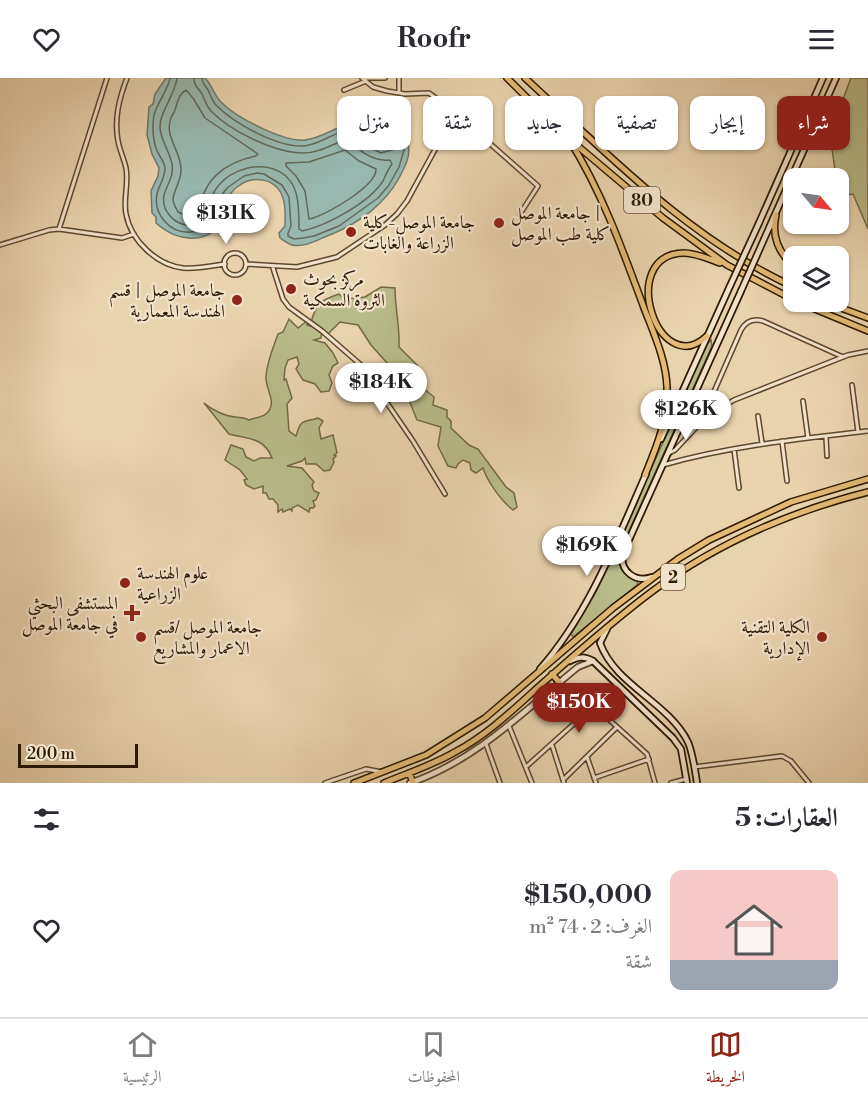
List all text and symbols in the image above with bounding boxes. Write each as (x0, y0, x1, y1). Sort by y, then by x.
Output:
text: Roofr (397, 22, 471, 56)
icon: heart (30, 23, 63, 56)
icon: menu (805, 23, 838, 56)
chip: منزل (337, 96, 411, 150)
chip: شقة (423, 96, 493, 150)
chip: جديد (505, 96, 583, 150)
chip: تصفية (595, 96, 678, 150)
chip: إيجار (690, 96, 765, 150)
chip: شراء (777, 96, 850, 150)
north arrow (783, 168, 849, 234)
map controls (783, 168, 849, 312)
road number: 80 (624, 187, 660, 213)
pin: $131K (184, 194, 268, 245)
text: $131K (197, 201, 255, 226)
place label: جامعة الموصل | كلية طب الموصل (511, 202, 610, 247)
place label: جامعة الموصل-كلية الزراعة والغابات (363, 211, 475, 255)
marker: جامعة الموصل | كلية طب الموصل (492, 216, 506, 230)
marker: جامعة الموصل-كلية الزراعة والغابات (344, 225, 358, 239)
button: layers (783, 246, 849, 312)
place label: مركز بحوث الثروة السمكية (303, 268, 385, 312)
place label: جامعة الموصل | قسم الهندسة المعمارية (109, 279, 225, 323)
marker: مركز بحوث الثروة السمكية (284, 282, 298, 296)
marker: جامعة الموصل | قسم الهندسة المعمارية (230, 293, 244, 307)
pin: $184K (339, 363, 423, 414)
text: $184K (349, 370, 413, 395)
pin: $126K (644, 390, 728, 441)
text: $126K (654, 397, 718, 422)
pin: $169K (545, 526, 629, 577)
text: $169K (556, 533, 618, 558)
place label: علوم الهندسة الزراعية (137, 562, 208, 606)
road number: 2 (661, 564, 685, 590)
marker: علوم الهندسة الزراعية (118, 576, 132, 590)
place label: المستشفى البحثي في جامعة الموصل (22, 592, 118, 639)
marker: المستشفى البحثي في جامعة الموصل (123, 604, 141, 622)
place label: جامعة الموصل /قسم الاعمار والمشاريع (153, 616, 262, 664)
place label: الكلية التقنية الإدارية (741, 616, 810, 661)
marker: جامعة الموصل /قسم الاعمار والمشاريع (134, 630, 148, 644)
marker: الكلية التقنية الإدارية (815, 630, 829, 644)
pin: $150K (537, 683, 621, 734)
text: $150K (547, 690, 611, 715)
scale bar (18, 741, 138, 768)
text: 200 m (27, 744, 75, 764)
text: العقارات: 5 (735, 802, 838, 834)
icon: filters (30, 803, 63, 836)
text: $150,000 (524, 879, 652, 911)
icon: home (718, 894, 790, 966)
icon: heart (30, 914, 63, 947)
text: الغرف: 2 · 74 m² (529, 915, 652, 940)
text: شقة (626, 950, 652, 975)
tab: الرئيسية (123, 1028, 161, 1092)
tab: المحفوظات (407, 1028, 460, 1092)
tab: الخريطة (706, 1028, 745, 1092)

